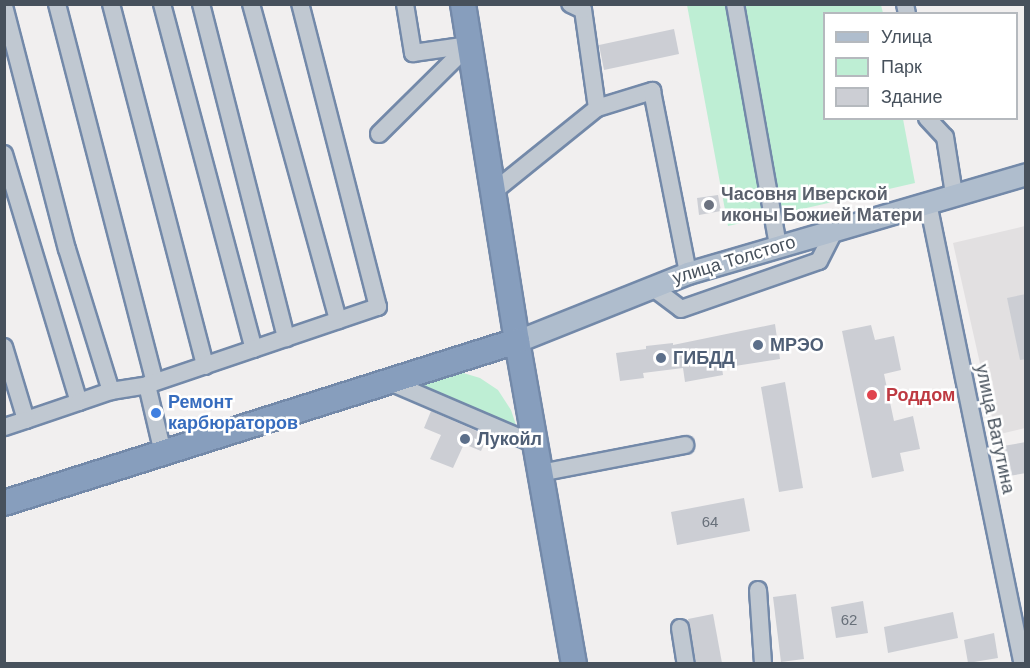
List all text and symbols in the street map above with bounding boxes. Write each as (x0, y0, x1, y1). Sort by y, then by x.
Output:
legend (823, 12, 1018, 120)
text: Улица (881, 27, 932, 47)
text: Парк (881, 57, 922, 77)
text: Здание (881, 87, 942, 107)
place label: Часовня Иверской иконы Божией Матери (721, 184, 923, 226)
marker: Часовня Иверской иконы Божией Матери (702, 198, 716, 212)
street label: улица Толстого (670, 231, 798, 289)
place label: МРЭО (770, 334, 824, 356)
marker: МРЭО (751, 338, 765, 352)
place label: ГИБДД (673, 347, 735, 369)
marker: ГИБДД (654, 351, 668, 365)
street label: улица Ватутина (971, 362, 1019, 496)
place label: Роддом (886, 384, 955, 406)
marker: Роддом (863, 386, 881, 404)
place label: Ремонт карбюраторов (168, 392, 298, 434)
marker: Ремонт карбюраторов (149, 406, 163, 420)
place label: Лукойл (477, 428, 542, 450)
marker: Лукойл (458, 432, 472, 446)
house number: 64 (702, 513, 718, 531)
house number: 62 (841, 611, 857, 629)

